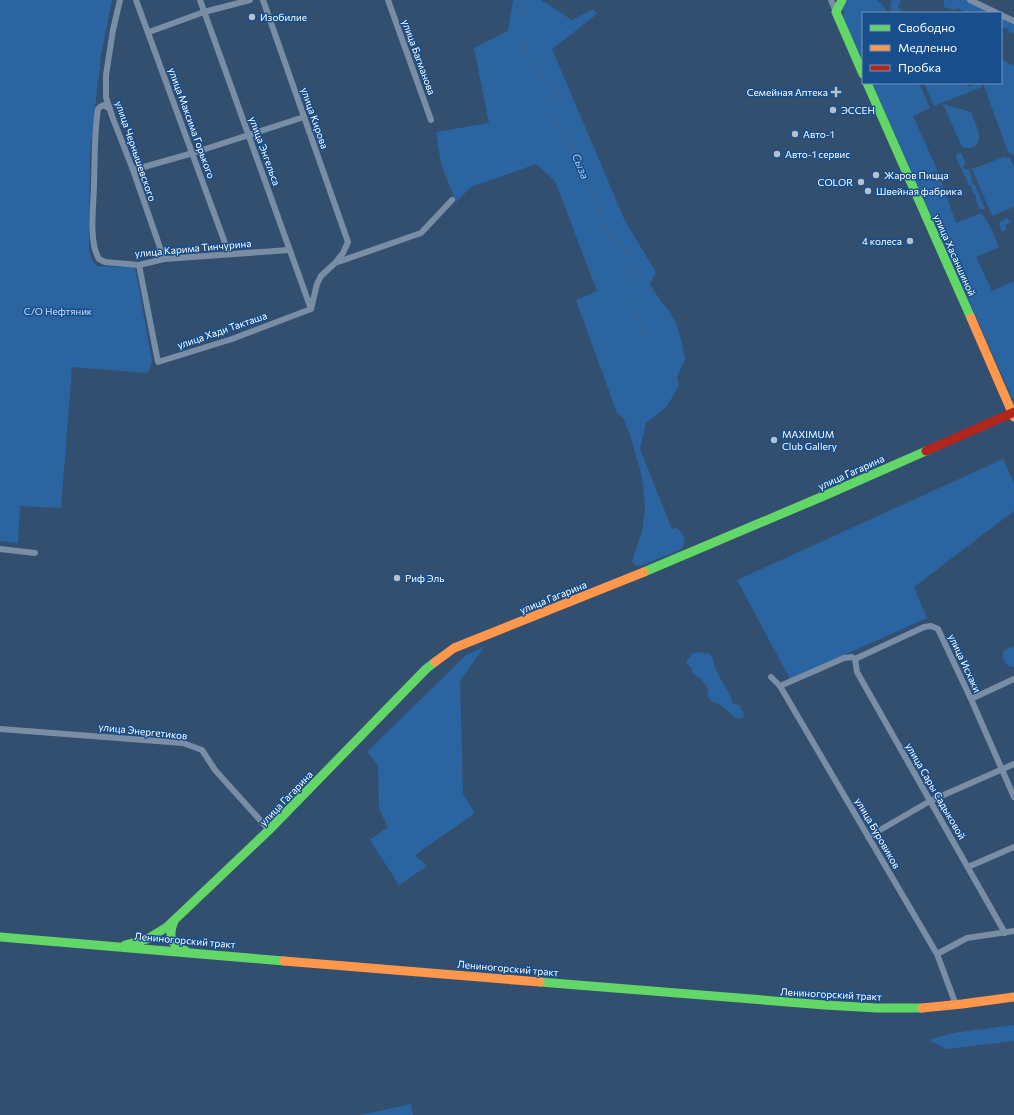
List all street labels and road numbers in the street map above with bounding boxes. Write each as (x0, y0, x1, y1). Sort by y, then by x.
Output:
street label: улица Багманова (400, 18, 438, 96)
street label: улица Максима Горького (166, 66, 218, 180)
street label: улица Кирова (299, 86, 331, 150)
street label: улица Чернышевского (113, 99, 159, 203)
street label: улица Энгельса (247, 115, 283, 187)
street label: улица Хасаншиной (932, 212, 978, 298)
street label: улица Карима Тинчурина (134, 237, 252, 259)
street label: улица Хади Такташа (176, 309, 268, 351)
street label: улица Гагарина (816, 452, 886, 492)
street label: улица Гагарина (518, 578, 588, 616)
street label: улица Исхаки (946, 632, 984, 694)
street label: улица Энергетиков (98, 720, 188, 742)
street label: улица Сары Садыковой (903, 741, 969, 841)
street label: улица Гагарина (257, 768, 315, 828)
street label: улица Буровиков (853, 795, 903, 871)
street label: Лениногорский тракт (134, 930, 236, 950)
street label: Лениногорский тракт (457, 958, 559, 978)
street label: Лениногорский тракт (780, 985, 882, 1003)

